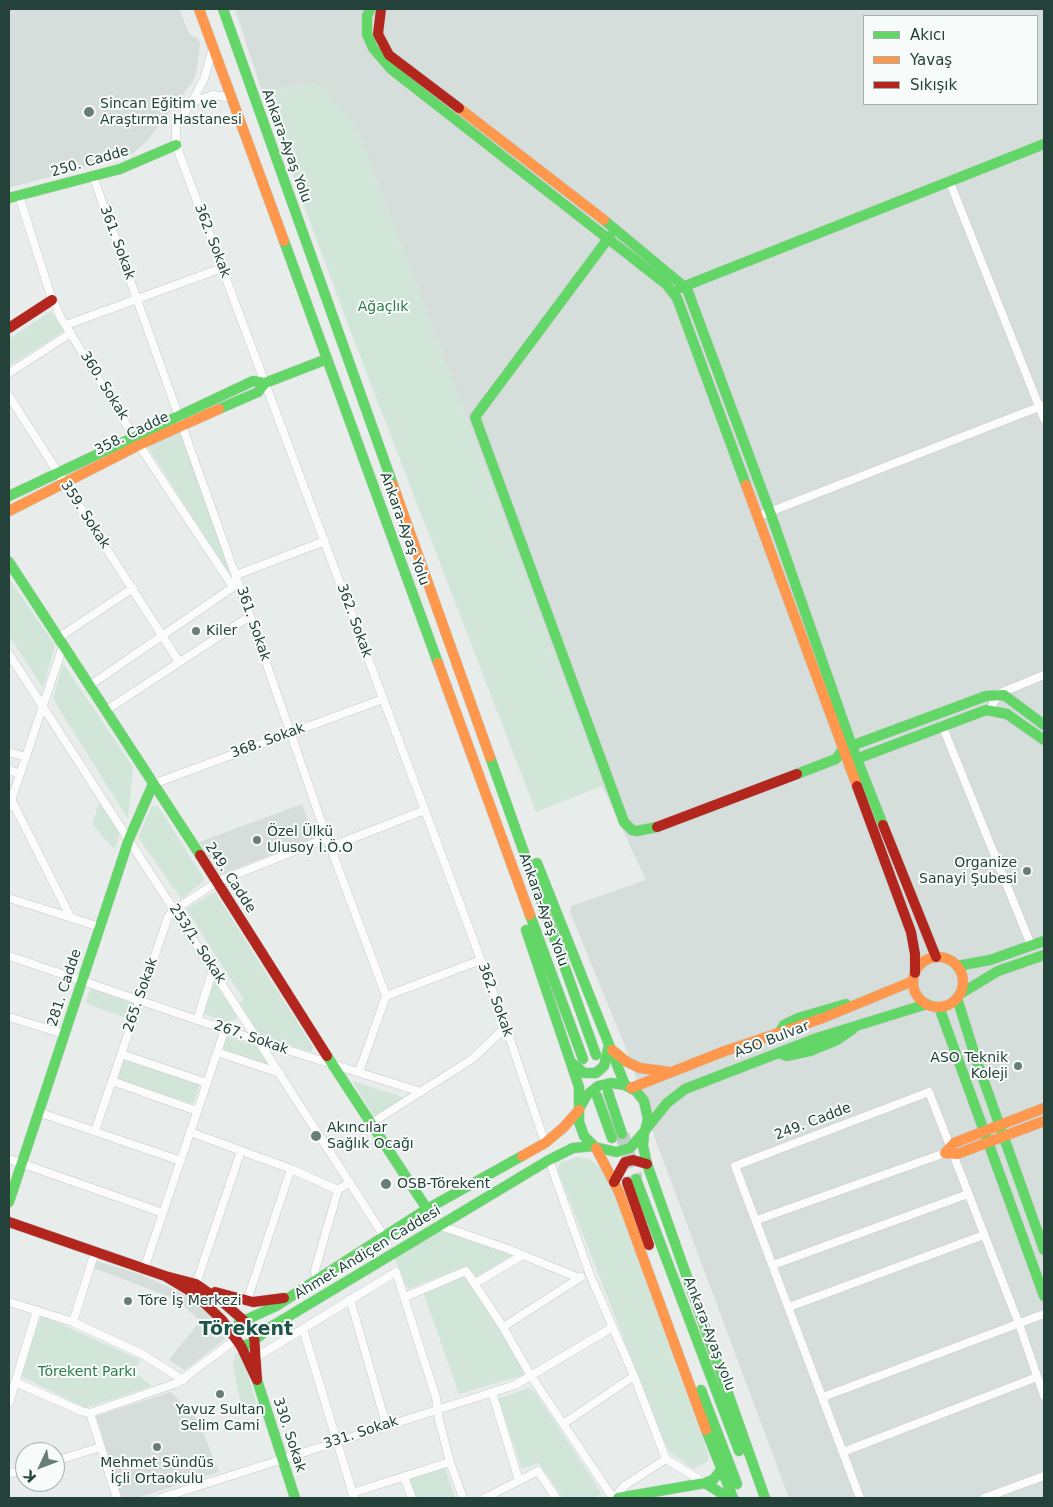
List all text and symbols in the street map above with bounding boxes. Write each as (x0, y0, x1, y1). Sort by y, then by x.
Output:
legend (863, 15, 1038, 105)
text: Akıcı (910, 26, 946, 44)
text: Yavaş (910, 51, 952, 69)
text: Sıkışık (910, 76, 957, 94)
street label: Ankara-Ayaş Yolu (258, 87, 314, 205)
place label: Sincan Eğitim ve Araştırma Hastanesi (100, 96, 242, 128)
marker: Sincan Eğitim ve Araştırma Hastanesi (82, 105, 96, 119)
street label: 250. Cadde (49, 143, 131, 181)
street label: 362. Sokak (190, 202, 234, 280)
street label: 361. Sokak (96, 204, 138, 282)
park label: Ağaçlık (358, 299, 408, 315)
street label: 360. Sokak (76, 349, 132, 423)
street label: 358. Cadde (92, 409, 172, 459)
street label: Ankara-Ayaş Yolu (376, 470, 432, 588)
street label: 359. Sokak (57, 478, 113, 552)
street label: 362. Sokak (333, 582, 375, 660)
street label: 361. Sokak (232, 585, 274, 663)
place label: Kiler (206, 623, 237, 639)
marker: Kiler (190, 625, 202, 637)
street label: 368. Sokak (229, 720, 307, 762)
place label: Özel Ülkü Ulusoy İ.Ö.O (267, 824, 353, 856)
marker: Özel Ülkü Ulusoy İ.Ö.O (251, 834, 263, 846)
street label: 249. Cadde (201, 840, 259, 916)
street label: Ankara-Ayaş Yolu (515, 851, 571, 969)
place label: Organize Sanayi Şubesi (919, 855, 1017, 888)
marker: Organize Sanayi Şubesi (1021, 865, 1033, 877)
street label: 253/1. Sokak (165, 901, 229, 987)
street label: 281. Cadde (45, 947, 85, 1029)
street label: 265. Sokak (120, 956, 162, 1034)
street label: 362. Sokak (474, 961, 516, 1039)
street label: 267. Sokak (212, 1017, 290, 1059)
street label: ASO Bulvar (732, 1018, 812, 1062)
place label: ASO Teknik Koleji (930, 1050, 1008, 1082)
marker: ASO Teknik Koleji (1012, 1060, 1024, 1072)
street label: 249. Cadde (772, 1100, 854, 1144)
place label: Akıncılar Sağlık Ocağı (327, 1120, 414, 1152)
marker: Akıncılar Sağlık Ocağı (309, 1129, 323, 1143)
place label: OSB-Törekent (397, 1176, 490, 1192)
marker: OSB-Törekent (379, 1177, 393, 1191)
street label: Ahmet Andiçen Caddesi (292, 1203, 444, 1303)
street label: Ankara-Ayaş yolu (680, 1275, 738, 1393)
place label: Töre İş Merkezi (138, 1293, 242, 1309)
marker: Töre İş Merkezi (122, 1295, 134, 1307)
district label: Törekent (199, 1319, 293, 1341)
park label: Törekent Parkı (38, 1364, 136, 1380)
marker: Yavuz Sultan Selim Cami (214, 1388, 226, 1400)
street label: 330. Sokak (269, 1395, 309, 1475)
place label: Yavuz Sultan Selim Cami (176, 1402, 264, 1434)
street label: 331. Sokak (321, 1413, 401, 1453)
marker: Mehmet Sündüs İçli Ortaokulu (151, 1441, 163, 1453)
north arrow (15, 1442, 65, 1492)
place label: Mehmet Sündüs İçli Ortaokulu (100, 1455, 214, 1488)
text: K (20, 1467, 39, 1486)

